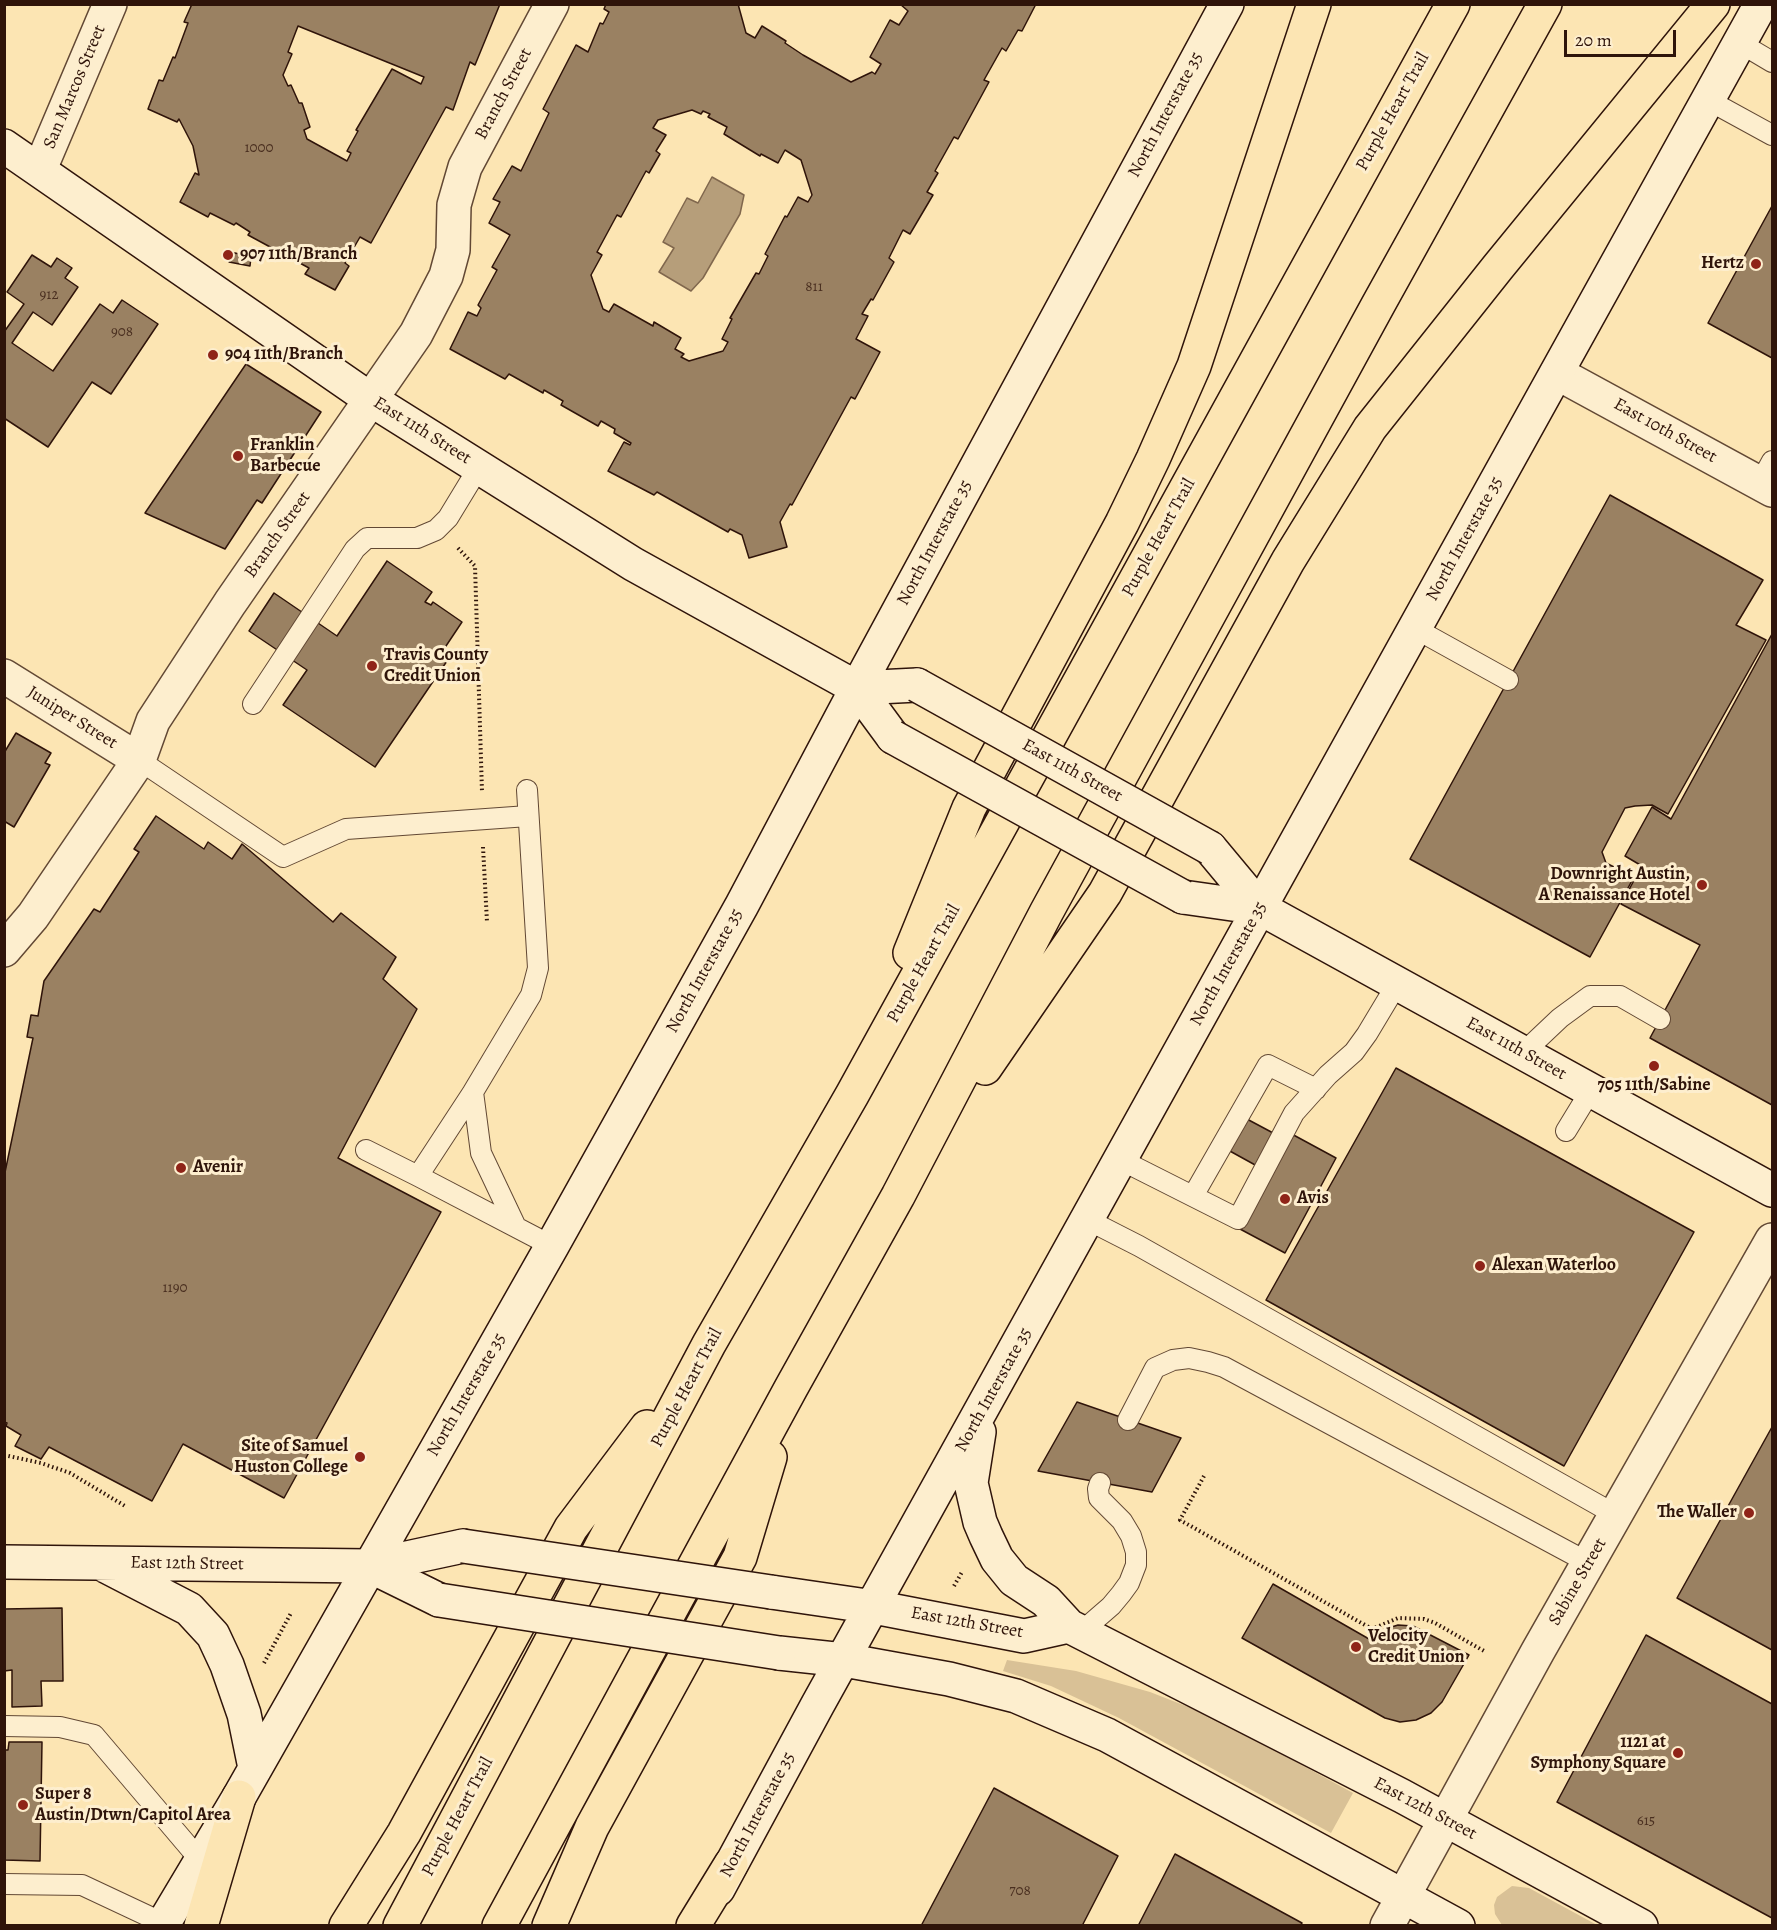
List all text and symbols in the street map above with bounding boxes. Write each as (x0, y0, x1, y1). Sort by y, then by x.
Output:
scale bar (1567, 18, 1680, 56)
street label: San Marcos Street (39, 22, 111, 152)
text: 20 m (1575, 28, 1612, 52)
street label: Branch Street (471, 45, 537, 143)
street label: North Interstate 35 (1124, 49, 1208, 181)
street label: Purple Heart Trail (1352, 49, 1434, 175)
house number: 1000 (244, 139, 274, 157)
place label: 907 11th/Branch (240, 244, 357, 266)
marker: 907 11th/Branch (221, 248, 235, 262)
place label: Hertz (1701, 253, 1744, 275)
marker: Hertz (1749, 257, 1763, 271)
house number: 811 (805, 278, 823, 296)
house number: 912 (39, 286, 59, 304)
house number: 908 (111, 323, 133, 341)
place label: 904 11th/Branch (225, 344, 343, 366)
marker: 904 11th/Branch (206, 348, 220, 362)
street label: East 11th Street (369, 392, 475, 470)
street label: East 10th Street (1610, 394, 1720, 468)
place label: Franklin Barbecue (250, 435, 321, 478)
marker: Franklin Barbecue (231, 449, 245, 463)
street label: North Interstate 35 (1422, 473, 1508, 605)
street label: Purple Heart Trail (1118, 475, 1200, 601)
street label: North Interstate 35 (893, 477, 977, 609)
street label: Branch Street (240, 488, 316, 582)
place label: Travis County Credit Union (384, 645, 488, 688)
marker: Travis County Credit Union (365, 659, 379, 673)
street label: Juniper Street (23, 682, 121, 754)
street label: East 11th Street (1018, 735, 1126, 807)
place label: Downright Austin, A Renaissance Hotel (1538, 864, 1690, 906)
marker: Downright Austin, A Renaissance Hotel (1695, 878, 1709, 892)
street label: North Interstate 35 (1186, 898, 1272, 1030)
street label: Purple Heart Trail (883, 901, 965, 1027)
street label: North Interstate 35 (662, 905, 748, 1037)
street label: East 11th Street (1462, 1013, 1570, 1085)
marker: 705 11th/Sabine (1647, 1059, 1661, 1073)
place label: 705 11th/Sabine (1597, 1075, 1711, 1097)
place label: Avenir (193, 1157, 243, 1179)
marker: Avenir (174, 1161, 188, 1175)
place label: Avis (1297, 1188, 1329, 1210)
marker: Avis (1278, 1192, 1292, 1206)
place label: Alexan Waterloo (1492, 1255, 1616, 1277)
marker: Alexan Waterloo (1473, 1259, 1487, 1273)
house number: 1190 (162, 1279, 188, 1297)
street label: North Interstate 35 (951, 1324, 1037, 1456)
street label: Purple Heart Trail (646, 1325, 728, 1451)
street label: North Interstate 35 (423, 1329, 511, 1461)
place label: Site of Samuel Huston College (234, 1436, 348, 1478)
marker: Site of Samuel Huston College (353, 1450, 367, 1464)
place label: The Waller (1657, 1502, 1737, 1524)
marker: The Waller (1742, 1506, 1756, 1520)
street label: Sabine Street (1544, 1534, 1612, 1630)
street label: East 12th Street (130, 1552, 244, 1576)
street label: East 12th Street (909, 1603, 1025, 1643)
place label: Velocity Credit Union (1368, 1626, 1465, 1668)
marker: Velocity Credit Union (1349, 1640, 1363, 1654)
place label: 1121 at Symphony Square (1530, 1732, 1666, 1774)
marker: 1121 at Symphony Square (1671, 1746, 1685, 1760)
street label: North Interstate 35 (716, 1749, 800, 1881)
street label: Purple Heart Trail (417, 1754, 499, 1880)
street label: East 12th Street (1370, 1773, 1480, 1845)
place label: Super 8 Austin/Dtwn/Capitol Area (35, 1784, 231, 1826)
marker: Super 8 Austin/Dtwn/Capitol Area (16, 1798, 30, 1812)
house number: 615 (1637, 1812, 1655, 1830)
house number: 708 (1009, 1882, 1031, 1900)

